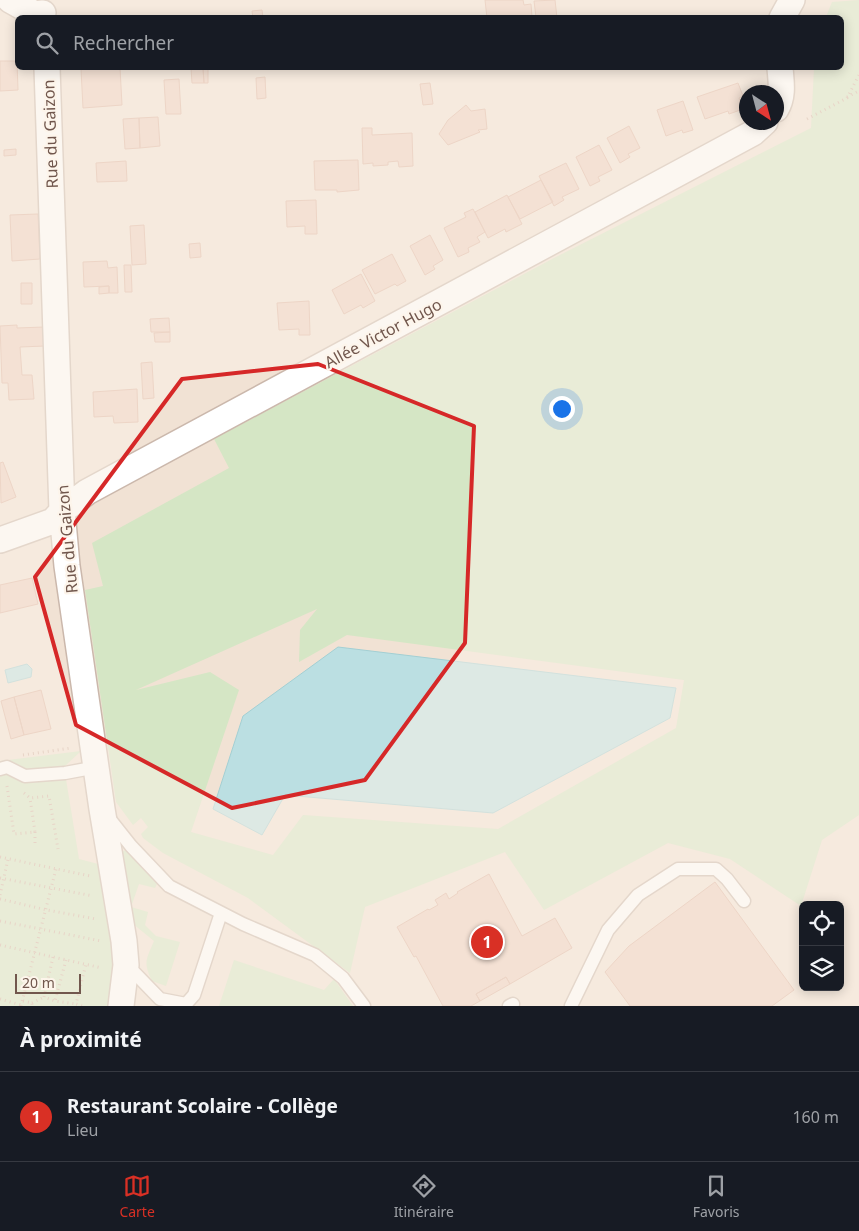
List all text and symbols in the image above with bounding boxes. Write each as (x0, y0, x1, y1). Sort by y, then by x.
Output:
search box (15, 15, 844, 70)
icon: search (33, 29, 61, 57)
text: Rechercher (73, 30, 174, 56)
street label: Rue du Gaizon (37, 79, 63, 189)
north arrow (739, 85, 784, 130)
street label: Allée Victor Hugo (321, 293, 445, 373)
your location (549, 396, 575, 422)
street label: Rue du Gaizon (51, 484, 83, 594)
map controls (799, 901, 844, 991)
button: locate (799, 901, 844, 946)
pin: 1 (471, 923, 503, 961)
button: layers (799, 946, 844, 991)
scale bar (15, 971, 81, 994)
text: 20 m (22, 973, 55, 992)
text: À proximité (20, 1025, 142, 1053)
text: Restaurant Scolaire - Collège (67, 1093, 338, 1119)
text: 1 (31, 1106, 41, 1128)
text: 160 m (792, 1106, 839, 1128)
text: Lieu (67, 1119, 98, 1141)
tab: Carte (119, 1172, 155, 1221)
tab: Itinéraire (394, 1172, 454, 1221)
tab: Favoris (693, 1172, 740, 1221)

